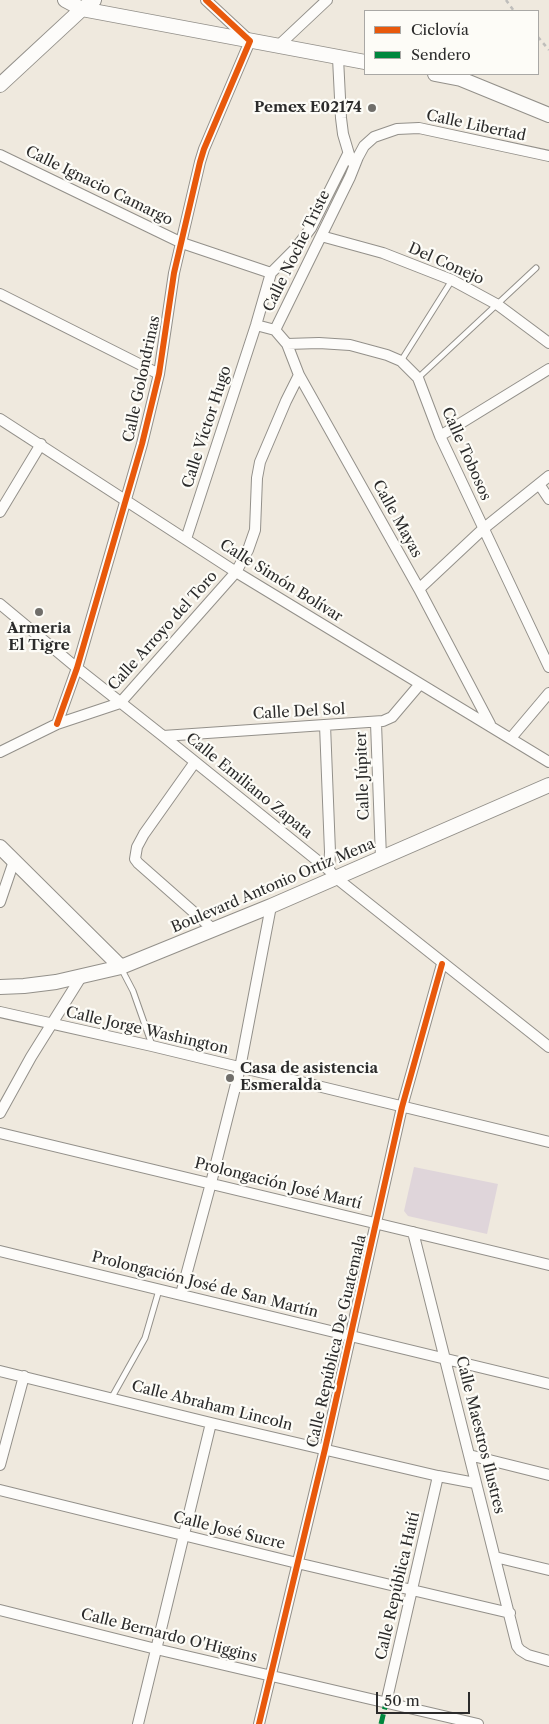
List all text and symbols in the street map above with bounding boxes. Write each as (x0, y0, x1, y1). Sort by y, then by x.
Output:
legend (364, 10, 539, 75)
text: Ciclovía (411, 20, 469, 39)
text: Sendero (411, 45, 471, 64)
place label: Pemex E02174 (254, 99, 362, 117)
marker: Pemex E02174 (366, 102, 378, 114)
street label: Calle Libertad (425, 107, 527, 145)
street label: Calle Ignacio Camargo (22, 142, 176, 230)
street label: Calle Noche Triste (260, 187, 334, 315)
street label: Del Conejo (405, 239, 487, 289)
street label: Calle Golondrinas (120, 314, 164, 444)
street label: Calle Víctor Hugo (179, 364, 235, 490)
street label: Calle Tobosos (437, 405, 495, 503)
street label: Calle Mayas (368, 477, 426, 561)
street label: Calle Simón Bolívar (216, 536, 346, 626)
street label: Calle Arroyo del Toro (105, 568, 221, 694)
marker: Armeria El Tigre (33, 606, 45, 618)
place label: Armeria El Tigre (7, 620, 71, 655)
street label: Calle Del Sol (252, 701, 346, 723)
street label: Calle Emiliano Zapata (182, 729, 316, 843)
street label: Calle Júpiter (352, 731, 374, 821)
street label: Boulevard Antonio Ortiz Mena (169, 835, 377, 937)
street label: Calle Jorge Washington (64, 1004, 230, 1058)
place label: Casa de asistencia Esmeralda (240, 1060, 378, 1095)
marker: Casa de asistencia Esmeralda (224, 1072, 236, 1084)
street label: Prolongación José Martí (193, 1155, 363, 1213)
street label: Calle República De Guatemala (304, 1233, 370, 1449)
street label: Prolongación José de San Martín (90, 1248, 320, 1322)
street label: Calle Maestros Ilustres (452, 1354, 508, 1516)
street label: Calle Abraham Lincoln (130, 1377, 294, 1435)
street label: Calle José Sucre (171, 1508, 287, 1554)
street label: Calle República Haití (372, 1510, 424, 1662)
street label: Calle Bernardo O'Higgins (79, 1605, 259, 1667)
scale bar (379, 1682, 473, 1714)
text: 50 m (384, 1691, 420, 1710)

